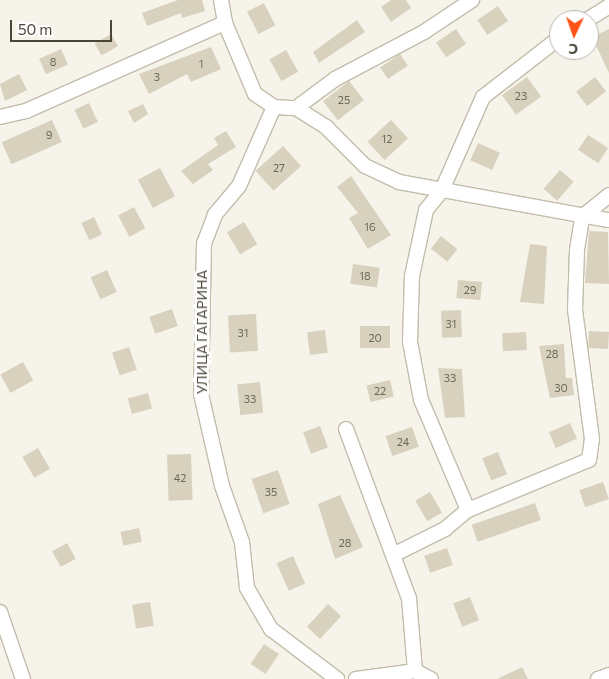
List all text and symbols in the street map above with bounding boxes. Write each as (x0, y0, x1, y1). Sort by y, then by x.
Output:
scale bar (12, 10, 115, 42)
north arrow (549, 10, 599, 60)
text: 50 m (18, 20, 52, 38)
text: С (568, 41, 578, 58)
house number: 8 (50, 55, 56, 69)
house number: 1 (199, 57, 203, 71)
house number: 3 (154, 70, 160, 84)
house number: 23 (515, 89, 527, 103)
house number: 25 (338, 93, 350, 107)
house number: 9 (46, 128, 52, 142)
house number: 12 (382, 132, 392, 146)
house number: 27 (273, 161, 285, 175)
house number: 16 (364, 220, 376, 234)
house number: 18 (359, 269, 371, 283)
street label: УЛИЦА ГАГАРИНА (194, 270, 210, 394)
house number: 29 (464, 283, 476, 297)
house number: 31 (446, 317, 456, 331)
house number: 31 (238, 326, 248, 340)
house number: 20 (368, 331, 382, 345)
house number: 28 (546, 347, 558, 361)
house number: 33 (444, 371, 456, 385)
house number: 30 (554, 381, 568, 395)
house number: 22 (374, 384, 386, 398)
house number: 33 (244, 392, 256, 406)
house number: 24 (397, 435, 409, 449)
house number: 42 (174, 471, 186, 485)
house number: 35 (265, 485, 277, 499)
house number: 28 (339, 536, 351, 550)

